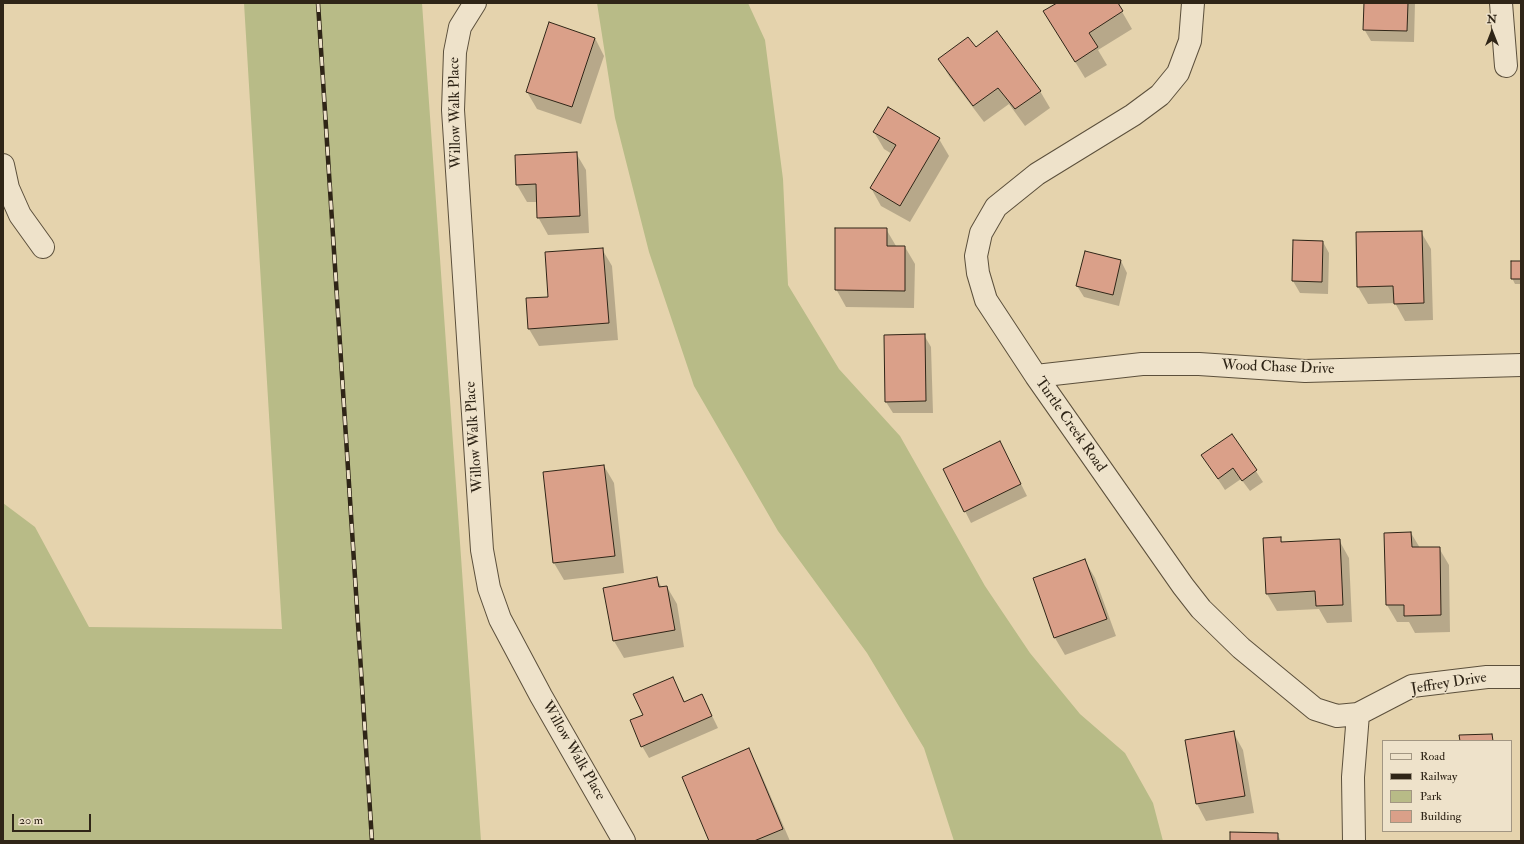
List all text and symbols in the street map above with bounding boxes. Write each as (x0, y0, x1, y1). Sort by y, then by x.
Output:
north arrow (1472, 12, 1512, 52)
text: N (1487, 13, 1497, 26)
street label: Willow Walk Place (446, 57, 466, 169)
street label: Wood Chase Drive (1221, 357, 1335, 379)
street label: Turtle Creek Road (1031, 374, 1109, 476)
street label: Willow Walk Place (462, 381, 488, 493)
street label: Jeffrey Drive (1410, 669, 1488, 699)
street label: Willow Walk Place (537, 698, 609, 804)
legend (1382, 740, 1512, 832)
text: Road (1420, 749, 1445, 764)
text: Railway (1420, 769, 1457, 784)
text: Park (1420, 789, 1442, 804)
scale bar (14, 806, 93, 832)
text: Building (1420, 809, 1461, 824)
text: 20 m (19, 813, 43, 828)

